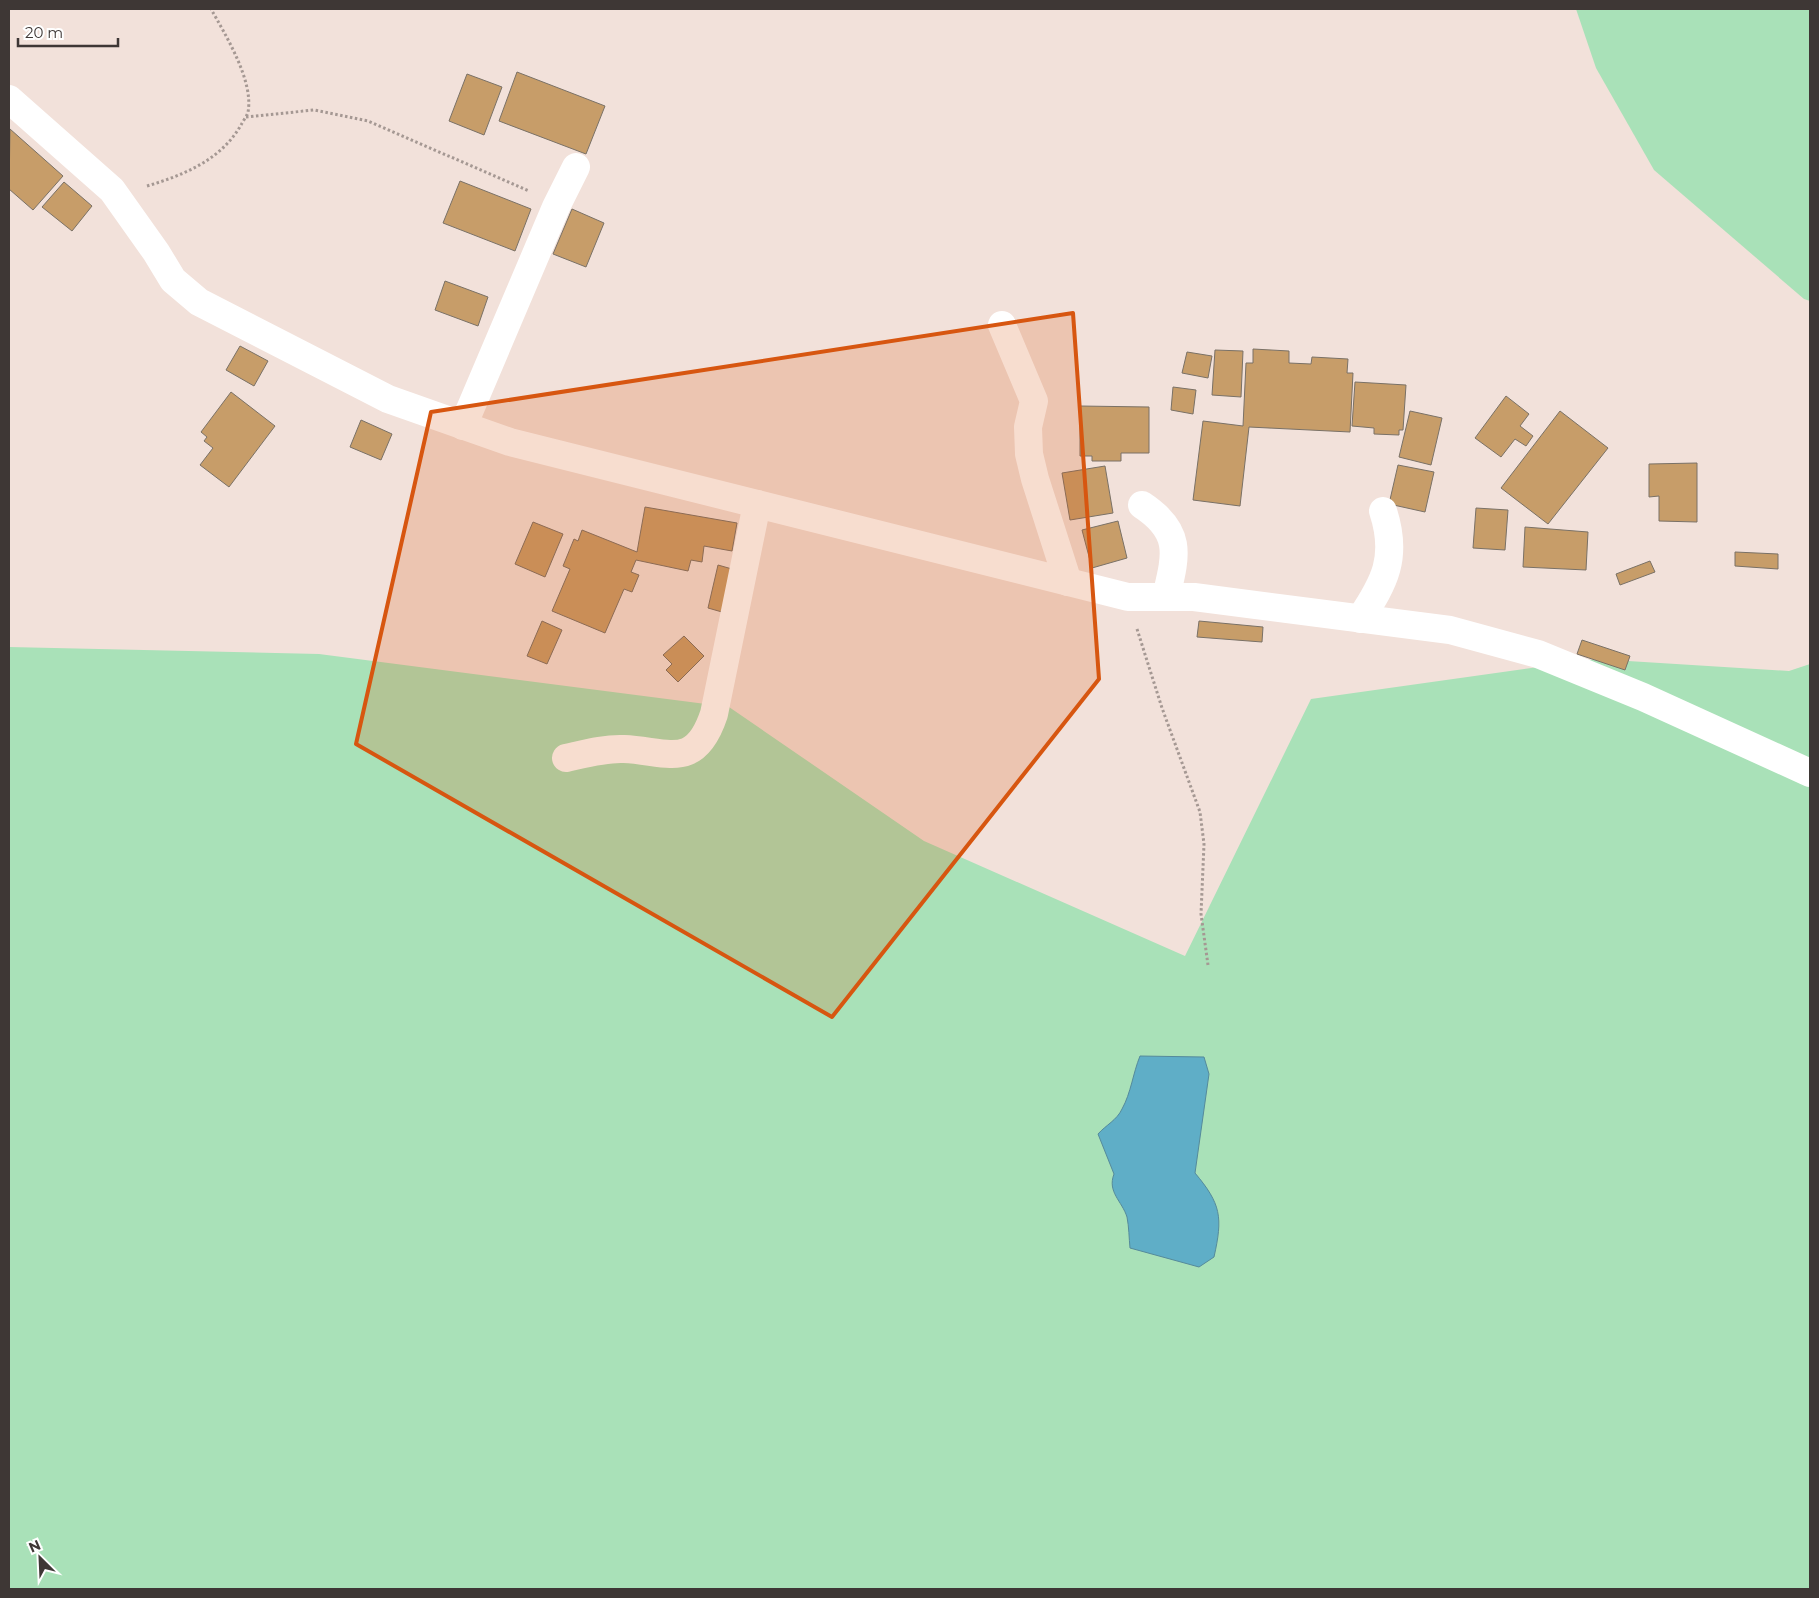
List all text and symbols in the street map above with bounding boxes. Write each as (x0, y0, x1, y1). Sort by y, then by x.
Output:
scale bar (18, 15, 118, 47)
text: 20 m (25, 23, 63, 42)
north arrow (15, 1533, 65, 1583)
text: N (26, 1536, 44, 1557)

